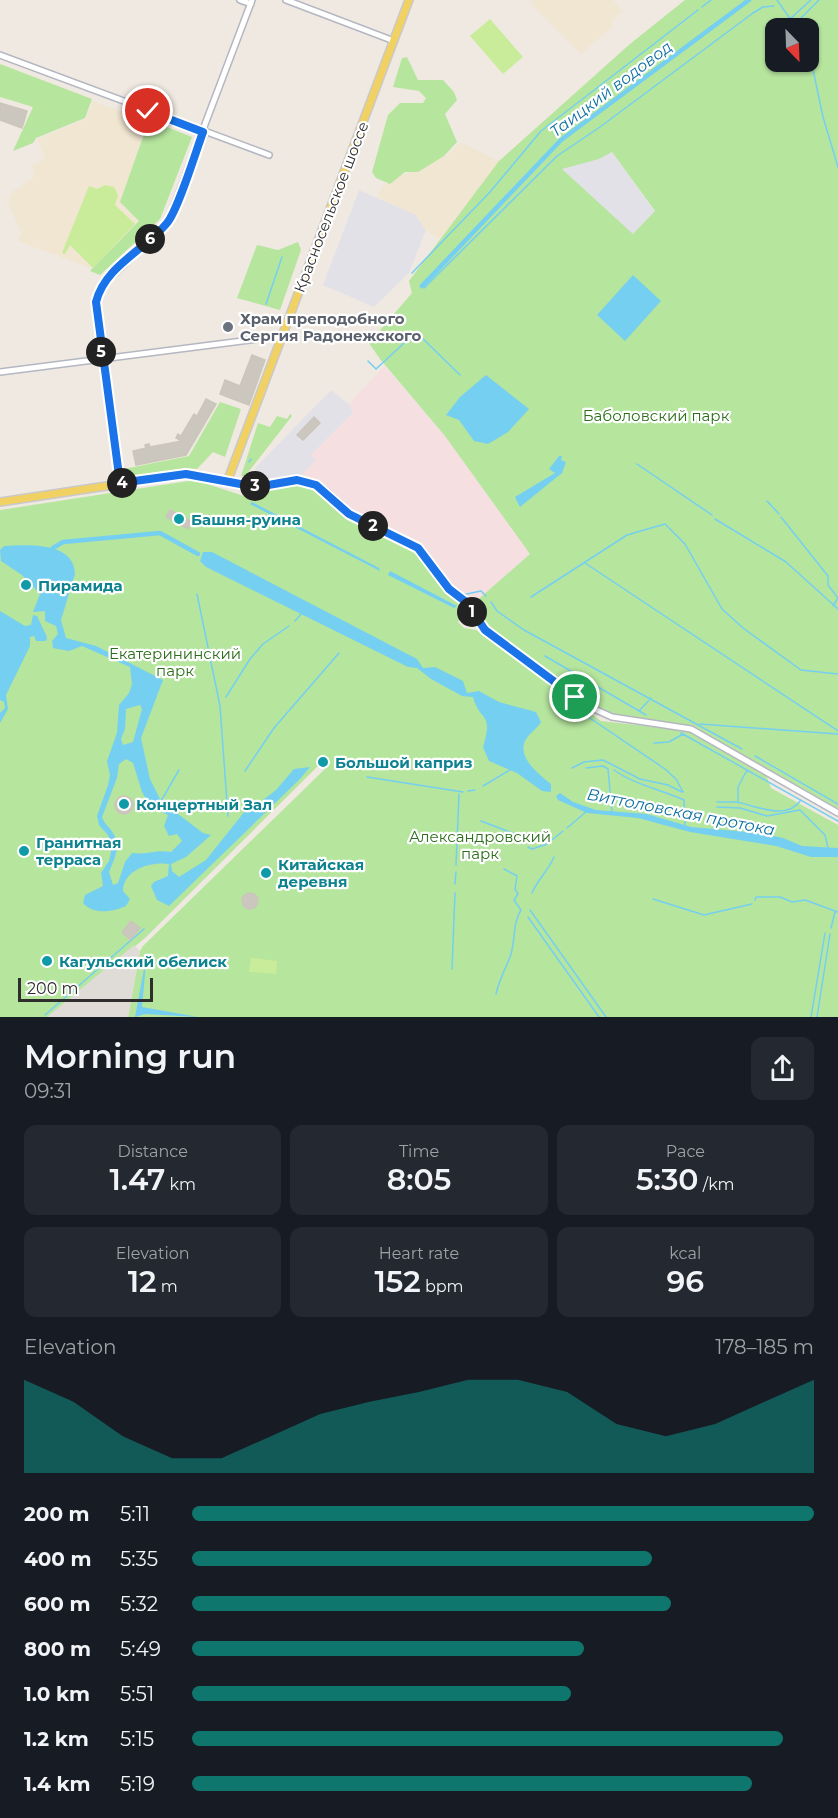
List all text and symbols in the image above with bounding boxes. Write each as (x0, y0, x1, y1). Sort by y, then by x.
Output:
north arrow (765, 18, 819, 72)
map controls (765, 18, 819, 72)
water label: Таицкий водовод (546, 37, 676, 141)
pin (122, 85, 173, 136)
icon: check (131, 94, 164, 127)
street label: Красносельское шоссе (290, 119, 372, 295)
pin: 6 (135, 224, 165, 254)
text: 6 (145, 229, 155, 248)
place label: Храм преподобного Сергия Радонежского (240, 309, 421, 345)
marker: Храм преподобного Сергия Радонежского (221, 320, 235, 334)
pin: 5 (86, 337, 116, 367)
text: 5 (96, 342, 106, 361)
park label: Баболовский парк (583, 406, 730, 425)
pin: 4 (107, 468, 137, 498)
pin: 3 (240, 471, 270, 501)
text: 4 (116, 473, 128, 492)
text: 3 (250, 476, 260, 495)
place label: Башня-руина (191, 510, 301, 529)
pin: 2 (358, 511, 388, 541)
marker: Башня-руина (172, 512, 186, 526)
text: 2 (368, 516, 378, 535)
place label: Пирамида (38, 576, 123, 595)
marker: Пирамида (19, 578, 33, 592)
pin: 1 (457, 597, 487, 627)
text: 1 (469, 602, 475, 621)
park label: Екатерининский парк (109, 644, 241, 680)
pin (549, 671, 600, 722)
icon: arrive (558, 680, 591, 713)
place label: Большой каприз (335, 753, 472, 772)
marker: Большой каприз (316, 755, 330, 769)
water label: Виттоловская протока (586, 784, 776, 840)
place label: Концертный Зал (136, 795, 272, 814)
marker: Концертный Зал (117, 797, 131, 811)
park label: Александровский парк (409, 827, 551, 863)
place label: Гранитная терраса (36, 833, 121, 869)
marker: Гранитная терраса (17, 844, 31, 858)
place label: Китайская деревня (278, 855, 364, 891)
marker: Китайская деревня (259, 866, 273, 880)
place label: Кагульский обелиск (59, 952, 227, 971)
marker: Кагульский обелиск (40, 954, 54, 968)
scale bar (18, 975, 153, 1002)
text: 200 m (27, 979, 78, 998)
text: Morning run (24, 1036, 236, 1076)
button: share (751, 1037, 814, 1100)
text: 09:31 (24, 1079, 72, 1103)
text: Distance (118, 1142, 188, 1161)
text: Time (399, 1142, 439, 1161)
text: Pace (666, 1142, 705, 1161)
text: 1.47 (109, 1161, 165, 1198)
text: 8:05 (387, 1161, 451, 1198)
text: 5:30 (636, 1161, 699, 1198)
text: km (165, 1175, 196, 1194)
text: /km (699, 1175, 735, 1194)
text: Elevation (116, 1244, 190, 1263)
text: Heart rate (379, 1244, 459, 1263)
text: kcal (669, 1244, 701, 1263)
text: 12 (128, 1263, 157, 1300)
text: 152 (374, 1263, 421, 1300)
text: 96 (667, 1263, 704, 1300)
text: m (157, 1277, 178, 1296)
text: bpm (421, 1277, 464, 1296)
text: Elevation (24, 1335, 116, 1359)
text: 178–185 m (715, 1335, 814, 1359)
text: 200 m (24, 1502, 90, 1526)
text: 5:11 (120, 1502, 150, 1526)
text: 400 m (24, 1547, 92, 1571)
text: 5:35 (120, 1547, 158, 1571)
text: 600 m (24, 1592, 91, 1616)
text: 5:32 (120, 1592, 158, 1616)
text: 800 m (24, 1637, 91, 1661)
text: 5:49 (120, 1637, 161, 1661)
text: 1.0 km (24, 1682, 90, 1706)
text: 5:51 (120, 1682, 154, 1706)
text: 1.2 km (24, 1727, 89, 1751)
text: 5:15 (120, 1727, 154, 1751)
text: 1.4 km (24, 1772, 91, 1796)
text: 5:19 (120, 1772, 155, 1796)

